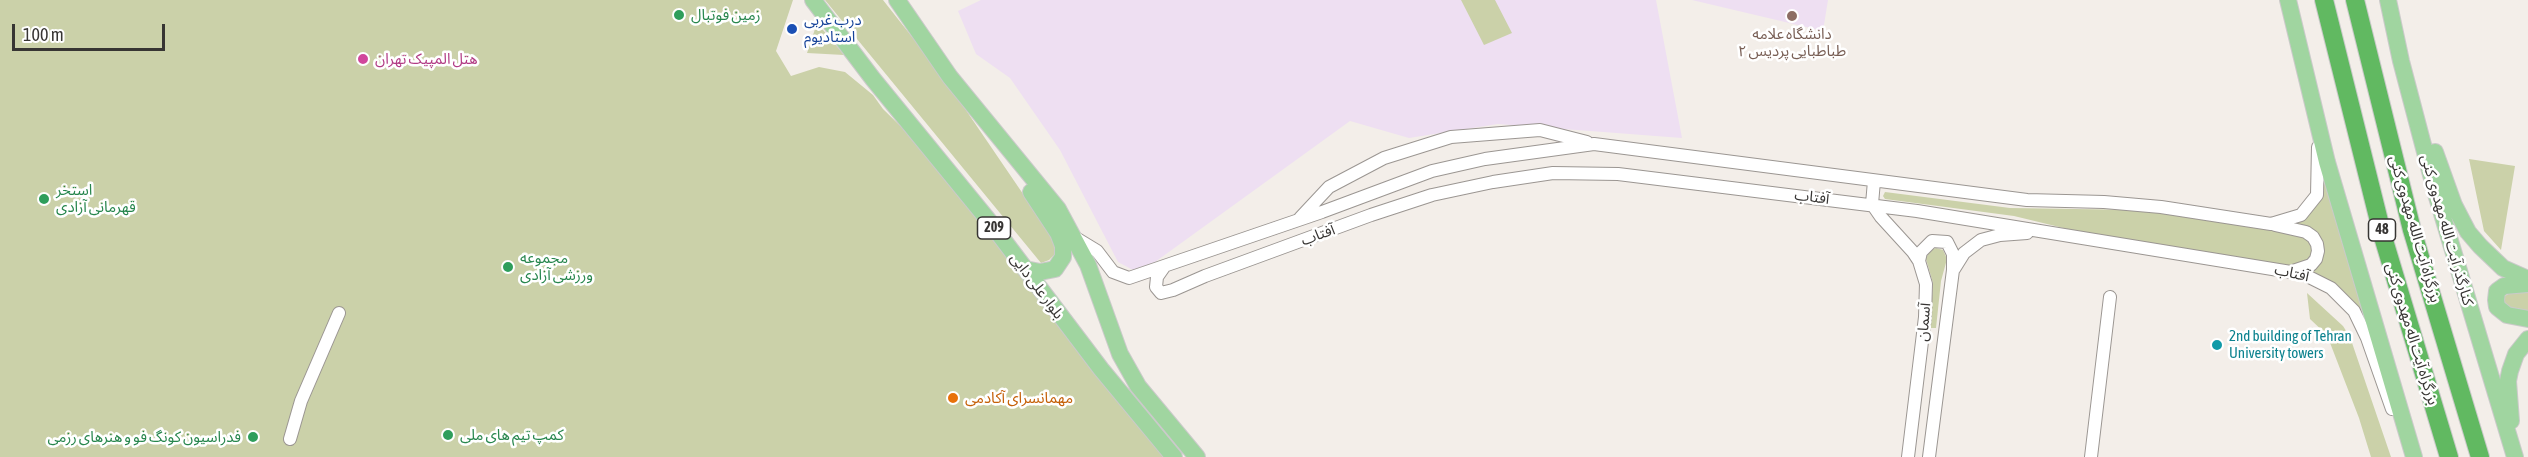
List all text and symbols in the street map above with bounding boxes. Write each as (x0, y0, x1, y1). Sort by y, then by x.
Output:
place label: زمین فوتبال (691, 6, 761, 24)
marker: زمین فوتبال (672, 8, 686, 22)
marker: دانشگاه علامه طباطبایی پردیس ۲ (1785, 9, 1799, 23)
place label: درب غربی استادیوم (804, 11, 862, 46)
scale bar (15, 12, 168, 50)
marker: درب غربی استادیوم (785, 22, 799, 36)
text: 100 m (23, 24, 64, 45)
place label: دانشگاه علامه طباطبایی پردیس ۲ (1738, 25, 1846, 60)
place label: هتل المپیک تهران (375, 50, 478, 68)
marker: هتل المپیک تهران (356, 52, 370, 66)
street label: بزرگراه آیت الله مهدوی کنی (2385, 153, 2445, 305)
street label: کنارگذر آیت الله مهدوی کنی (2417, 153, 2477, 307)
place label: استخر قهرمانی آزادی (56, 181, 136, 216)
street label: آفتاب (1793, 186, 1831, 208)
marker: استخر قهرمانی آزادی (37, 192, 51, 206)
road number: 209 (978, 217, 1010, 239)
road number: 48 (2368, 219, 2396, 241)
street label: آفتاب (1298, 221, 1338, 249)
place label: مجموعه ورزشی آزادی (520, 249, 593, 284)
street label: بلوار علی دایی (1006, 249, 1068, 323)
marker: مجموعه ورزشی آزادی (501, 260, 515, 274)
street label: آفتاب (2273, 260, 2311, 286)
street label: بزرگراه آیت اله مهدوی کنی (2382, 261, 2442, 407)
street label: آسمان (1913, 302, 1935, 342)
place label: 2nd building of Tehran University towers (2229, 327, 2352, 362)
marker: 2nd building of Tehran University towers (2210, 338, 2224, 352)
place label: مهمانسرای آکادمی (965, 389, 1073, 407)
marker: مهمانسرای آکادمی (946, 391, 960, 405)
place label: کمپ تیم های ملی (460, 426, 564, 444)
place label: فدراسیون کونگ فو و هنرهای رزمی (47, 428, 241, 446)
marker: کمپ تیم های ملی (441, 428, 455, 442)
marker: فدراسیون کونگ فو و هنرهای رزمی (246, 430, 260, 444)

